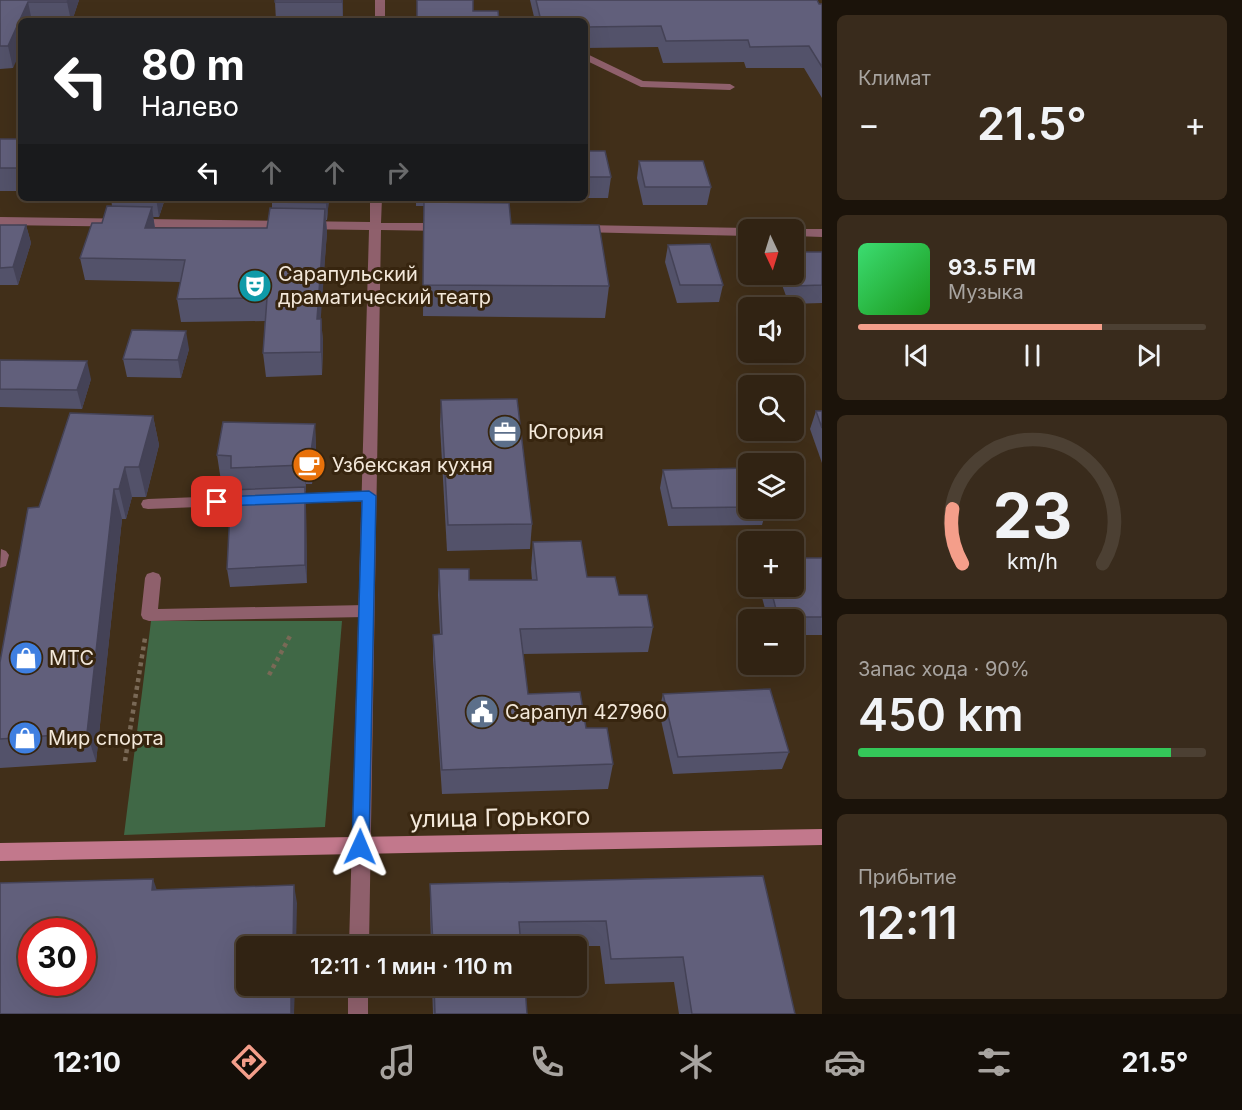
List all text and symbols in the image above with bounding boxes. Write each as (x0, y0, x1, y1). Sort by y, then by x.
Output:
text: 80 m (141, 39, 245, 90)
icon: left (42, 42, 120, 120)
text: Климат (858, 66, 931, 90)
text: Налево (141, 90, 239, 123)
text: 21.5° (977, 96, 1087, 151)
text: − (858, 104, 880, 144)
text: + (1184, 104, 1206, 144)
icon: left (192, 156, 225, 189)
icon: ahead (255, 156, 288, 189)
icon: ahead (318, 156, 351, 189)
icon: right (381, 156, 414, 189)
north arrow (738, 219, 804, 285)
map controls (738, 219, 804, 675)
text: 93.5 FM (948, 254, 1036, 280)
place label: Сарапульский драматический театр (278, 262, 491, 309)
theatre icon: Сарапульский драматический театр (237, 268, 273, 304)
text: Музыка (948, 280, 1024, 304)
button: sound (738, 297, 804, 363)
icon: previous (900, 339, 933, 372)
icon: pause (1016, 339, 1049, 372)
icon: next (1132, 339, 1165, 372)
button: search (738, 375, 804, 441)
office icon: Югория (487, 414, 523, 450)
place label: Югория (528, 420, 604, 444)
cafe icon: Узбекская кухня (291, 447, 327, 483)
place label: Узбекская кухня (332, 453, 493, 477)
button: layers (738, 453, 804, 519)
pin (191, 476, 242, 527)
text: 23 (992, 478, 1072, 553)
icon: arrive (200, 485, 233, 518)
button: + (738, 531, 804, 597)
text: km/h (1007, 548, 1057, 574)
button: − (738, 609, 804, 675)
shop icon: МТС (8, 640, 44, 676)
place label: МТС (49, 646, 94, 670)
text: Запас хода · 90% (858, 657, 1030, 681)
text: 450 km (858, 687, 1023, 742)
public building icon: Сарапул 427960 (464, 694, 500, 730)
place label: Сарапул 427960 (505, 700, 667, 724)
shop icon: Мир спорта (7, 720, 43, 756)
place label: Мир спорта (48, 726, 164, 750)
street label: улица Горького (409, 801, 591, 834)
position arrow (328, 815, 392, 879)
text: Прибытие (858, 865, 957, 889)
text: 12:11 (858, 895, 957, 950)
speed limit sign: 30 (18, 918, 96, 996)
text: 12:11 · 1 мин · 110 m (310, 953, 513, 979)
icon: directions (228, 1041, 270, 1083)
icon: music (377, 1041, 419, 1083)
icon: phone (526, 1041, 568, 1083)
icon: climate (675, 1041, 717, 1083)
icon: car (824, 1041, 866, 1083)
icon: filters (973, 1041, 1015, 1083)
text: 12:10 (53, 1046, 121, 1079)
text: 21.5° (1121, 1046, 1188, 1079)

